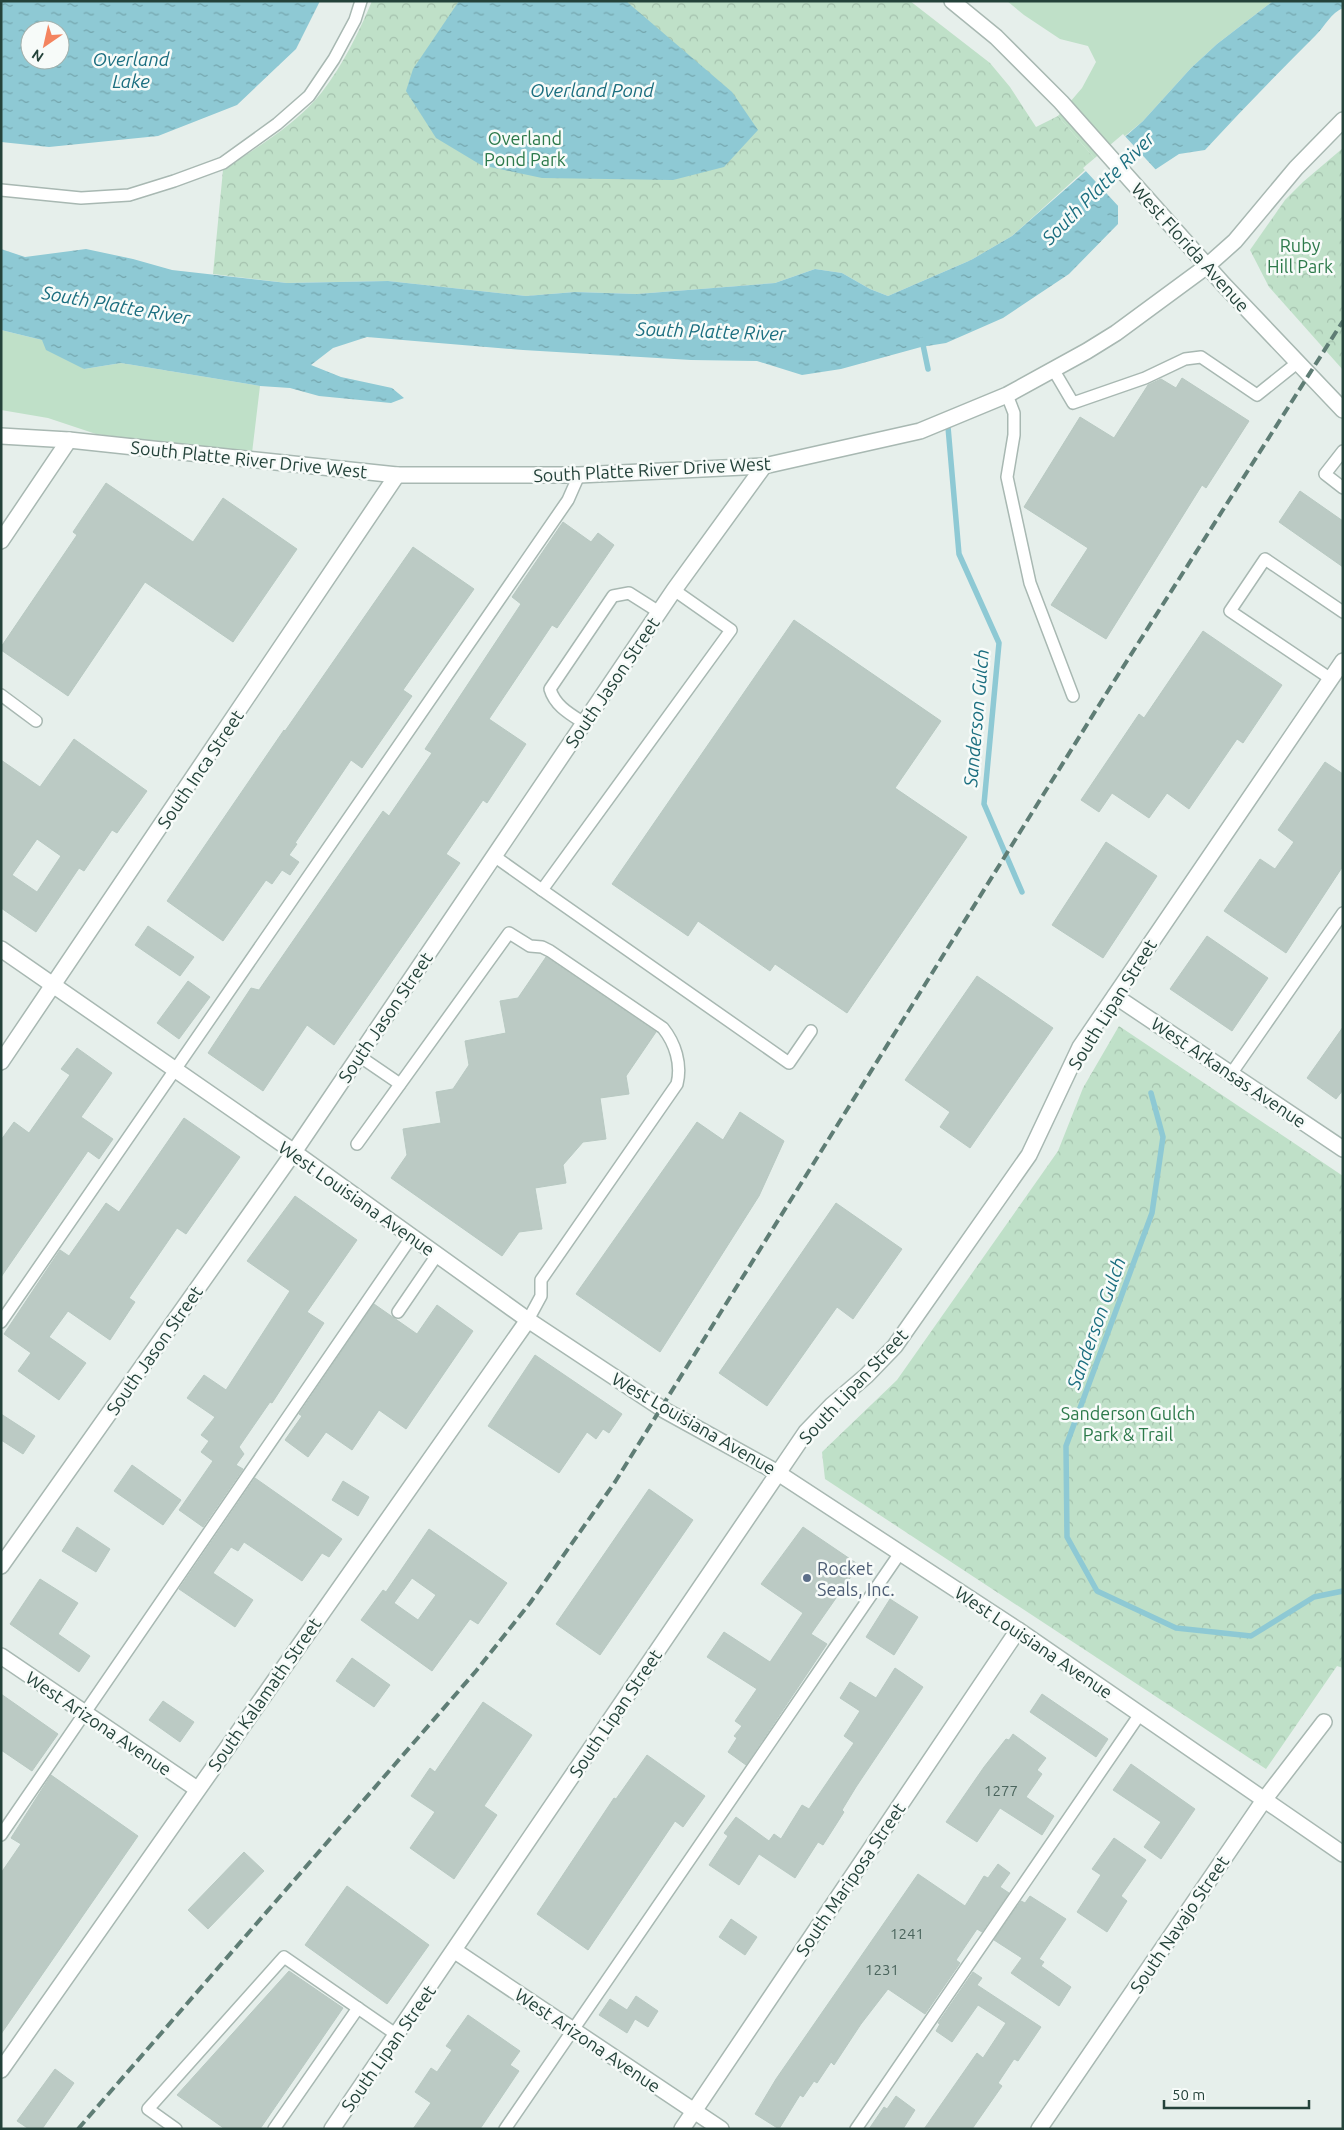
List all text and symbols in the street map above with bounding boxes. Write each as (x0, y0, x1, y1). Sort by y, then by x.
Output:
north arrow (20, 20, 70, 70)
text: N (29, 46, 47, 65)
water label: Overland Lake (93, 48, 171, 92)
water label: Overland Pond (530, 79, 655, 101)
water label: South Platte River (1036, 127, 1159, 250)
park label: Overland Pond Park (484, 128, 566, 169)
street label: West Florida Avenue (1128, 179, 1254, 315)
park label: Ruby Hill Park (1267, 235, 1333, 276)
water label: South Platte River (39, 281, 192, 329)
water label: South Platte River (635, 317, 787, 345)
street label: South Platte River Drive West (130, 437, 368, 481)
street label: South Platte River Drive West (533, 453, 771, 485)
street label: South Jason Street (561, 613, 663, 751)
water label: Sanderson Gulch (959, 648, 993, 789)
street label: South Inca Street (153, 706, 247, 832)
street label: South Lipan Street (1064, 935, 1160, 1073)
street label: South Jason Street (334, 948, 436, 1086)
street label: West Arkansas Avenue (1148, 1013, 1310, 1131)
street label: West Louisiana Avenue (275, 1137, 439, 1259)
water label: Sanderson Gulch (1062, 1254, 1130, 1393)
street label: South Jason Street (102, 1282, 206, 1418)
street label: South Lipan Street (795, 1324, 911, 1448)
street label: West Louisiana Avenue (609, 1368, 779, 1478)
park label: Sanderson Gulch Park & Trail (1061, 1403, 1195, 1444)
place label: Rocket Seals, Inc. (817, 1558, 895, 1599)
marker: Rocket Seals, Inc. (801, 1572, 813, 1584)
street label: West Louisiana Avenue (952, 1582, 1116, 1702)
street label: South Kalamath Street (203, 1614, 325, 1774)
street label: South Lipan Street (565, 1645, 665, 1781)
street label: West Arizona Avenue (22, 1667, 176, 1779)
house number: 1277 (984, 1782, 1018, 1799)
street label: South Mariposa Street (791, 1799, 909, 1959)
street label: South Navajo Street (1126, 1852, 1232, 1996)
house number: 1241 (890, 1925, 924, 1942)
house number: 1231 (865, 1961, 899, 1978)
street label: South Lipan Street (337, 1981, 439, 2115)
street label: West Arizona Avenue (511, 1984, 665, 2096)
scale bar (1164, 2078, 1309, 2110)
text: 50 m (1172, 2086, 1205, 2103)

